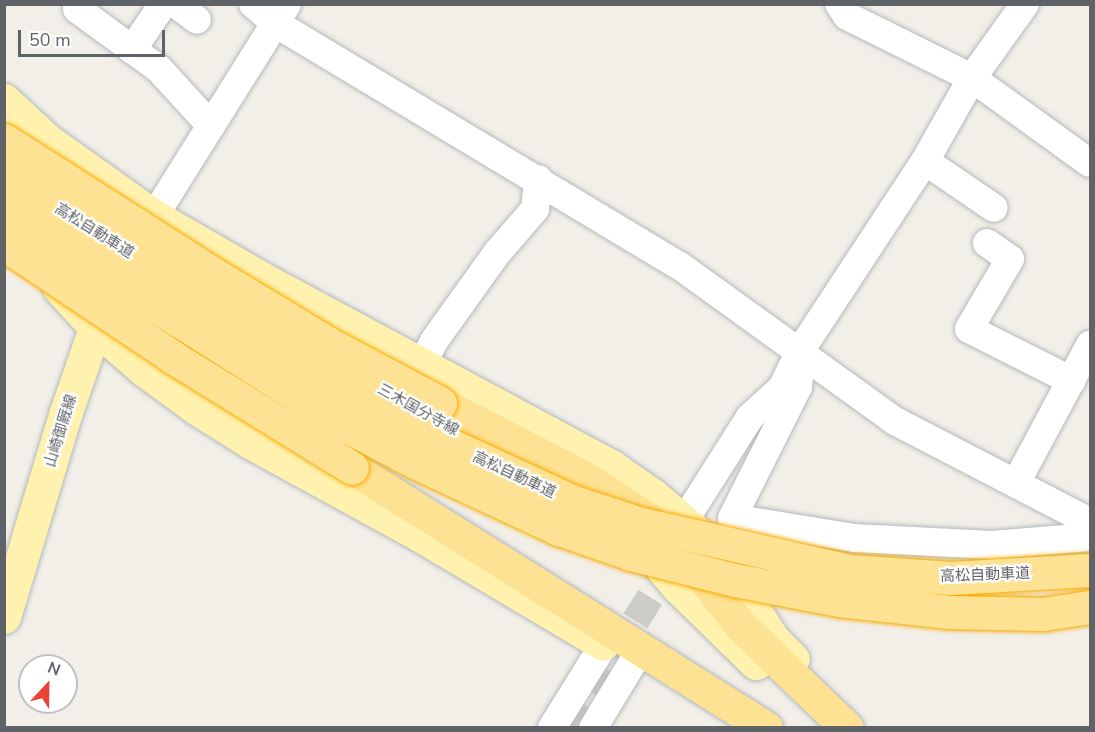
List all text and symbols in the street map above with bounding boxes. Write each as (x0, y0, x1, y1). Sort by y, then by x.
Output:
scale bar (21, 18, 168, 56)
text: 50 m (29, 28, 71, 52)
street label: 高松自動車道 (51, 200, 137, 262)
street label: 三木国分寺線 (374, 380, 462, 440)
street label: 山崎御厩線 (41, 393, 81, 469)
street label: 高松自動車道 (469, 448, 559, 502)
street label: 高松自動車道 (940, 564, 1030, 586)
north arrow (18, 654, 78, 714)
text: N (44, 657, 64, 682)

